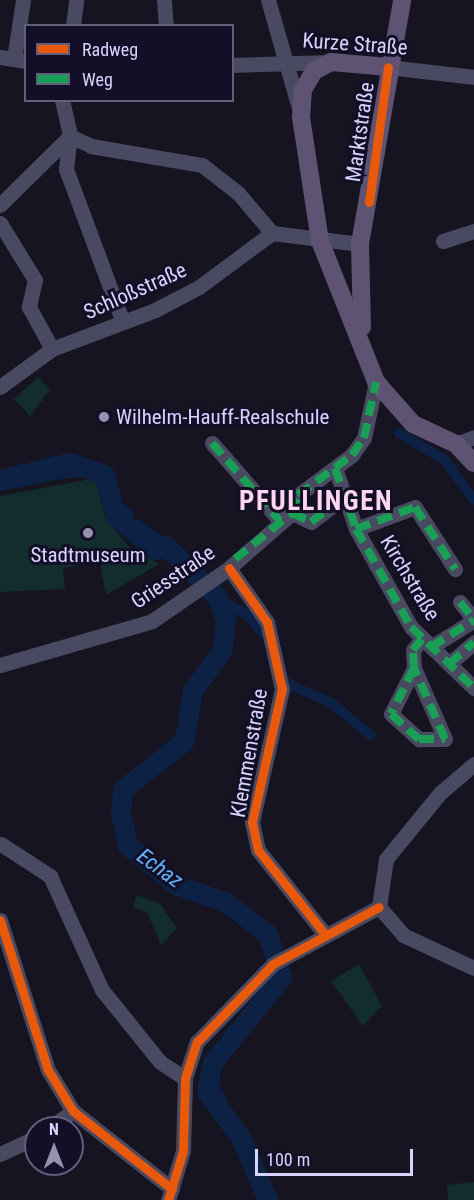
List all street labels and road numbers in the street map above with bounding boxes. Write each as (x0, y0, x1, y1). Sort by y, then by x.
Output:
street label: Kurze Straße (302, 28, 408, 60)
street label: Marktstraße (341, 80, 379, 184)
street label: Schloßstraße (80, 257, 190, 325)
street label: Kirchstraße (375, 531, 445, 625)
street label: Griesstraße (126, 540, 220, 614)
street label: Klemmenstraße (225, 687, 273, 819)

